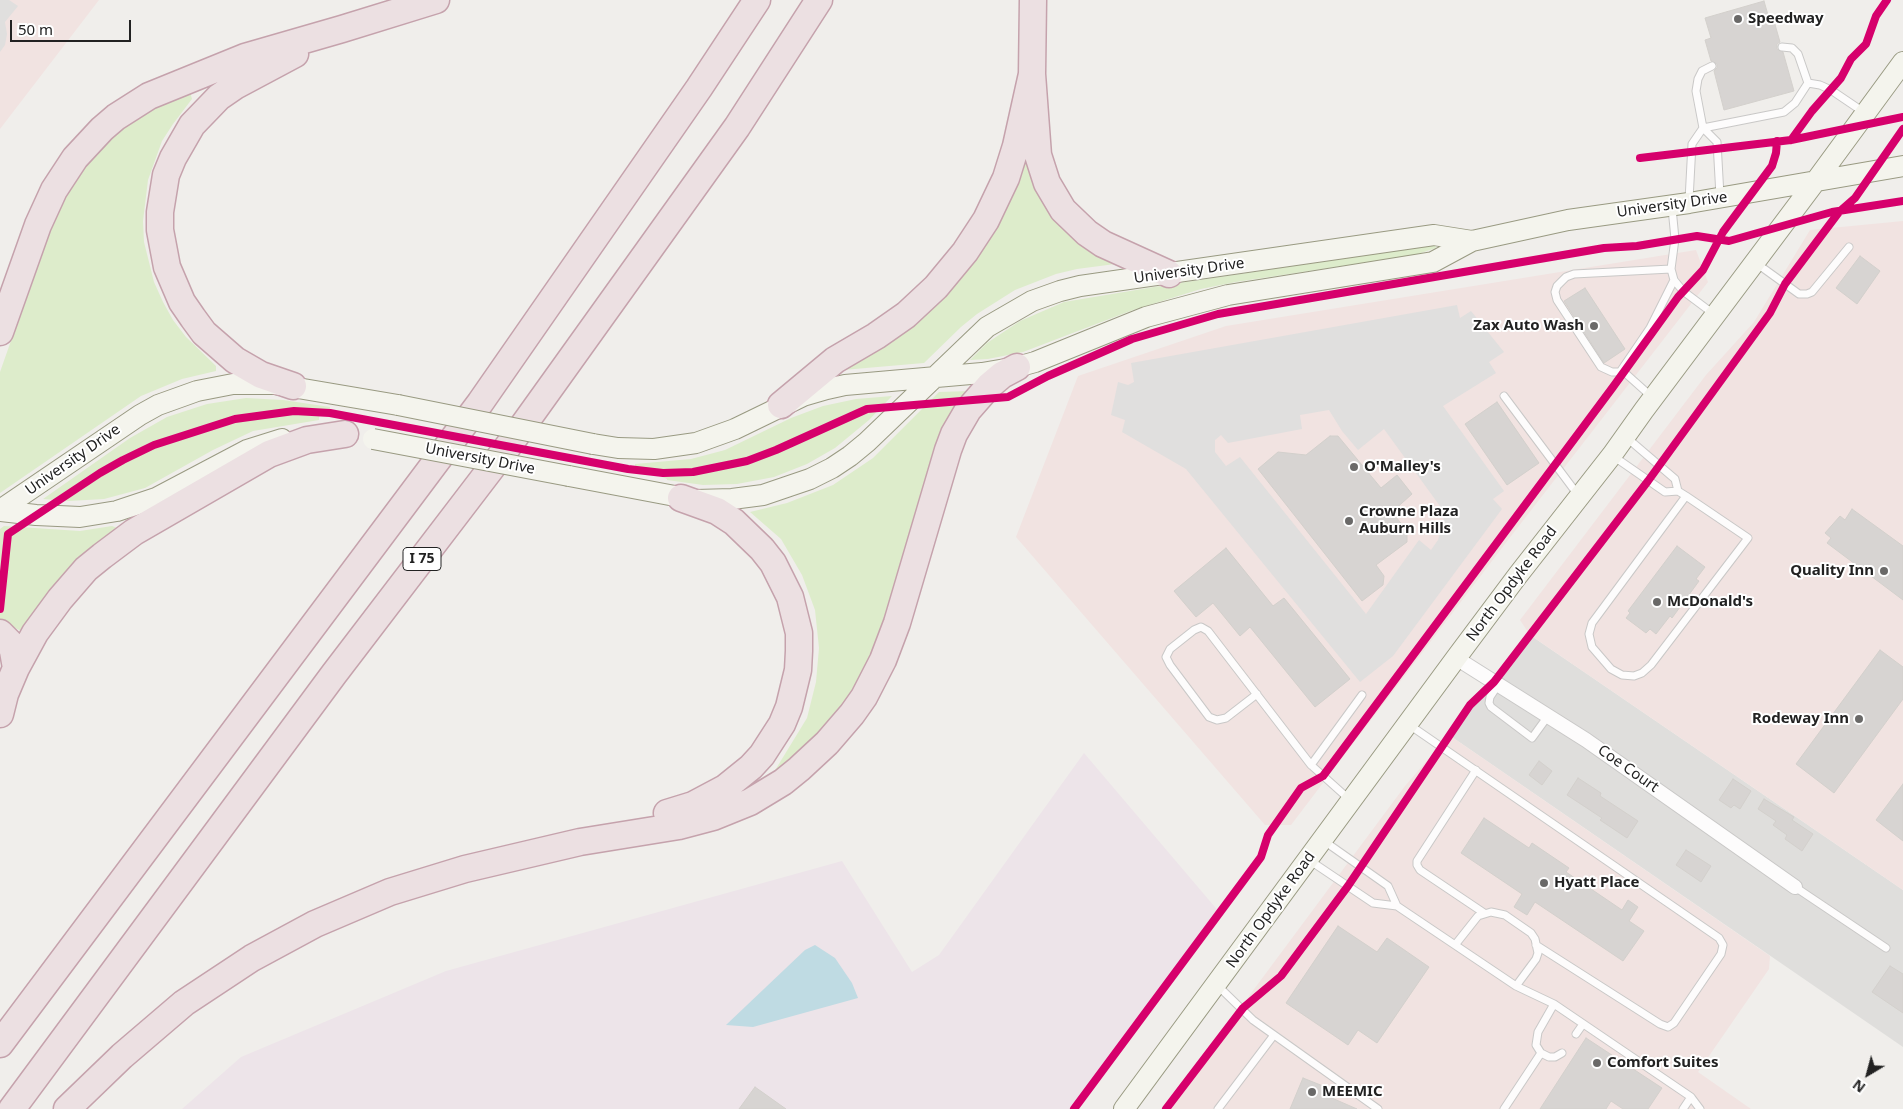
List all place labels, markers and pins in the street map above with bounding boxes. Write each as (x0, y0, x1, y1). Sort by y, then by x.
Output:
place label: Speedway (1748, 10, 1824, 28)
marker: Speedway (1732, 13, 1744, 25)
place label: Zax Auto Wash (1473, 317, 1584, 335)
marker: Zax Auto Wash (1588, 320, 1600, 332)
place label: O'Malley's (1364, 458, 1441, 476)
marker: O'Malley's (1348, 461, 1360, 473)
place label: Crowne Plaza Auburn Hills (1359, 503, 1459, 538)
marker: Crowne Plaza Auburn Hills (1343, 515, 1355, 527)
place label: Quality Inn (1790, 562, 1874, 580)
marker: Quality Inn (1878, 565, 1890, 577)
place label: McDonald's (1667, 593, 1753, 611)
marker: McDonald's (1651, 596, 1663, 608)
place label: Rodeway Inn (1752, 710, 1849, 728)
marker: Rodeway Inn (1853, 713, 1865, 725)
place label: Hyatt Place (1554, 874, 1639, 892)
marker: Hyatt Place (1538, 877, 1550, 889)
place label: Comfort Suites (1607, 1054, 1718, 1072)
marker: Comfort Suites (1591, 1057, 1603, 1069)
place label: MEEMIC (1322, 1083, 1383, 1101)
marker: MEEMIC (1306, 1086, 1318, 1098)

